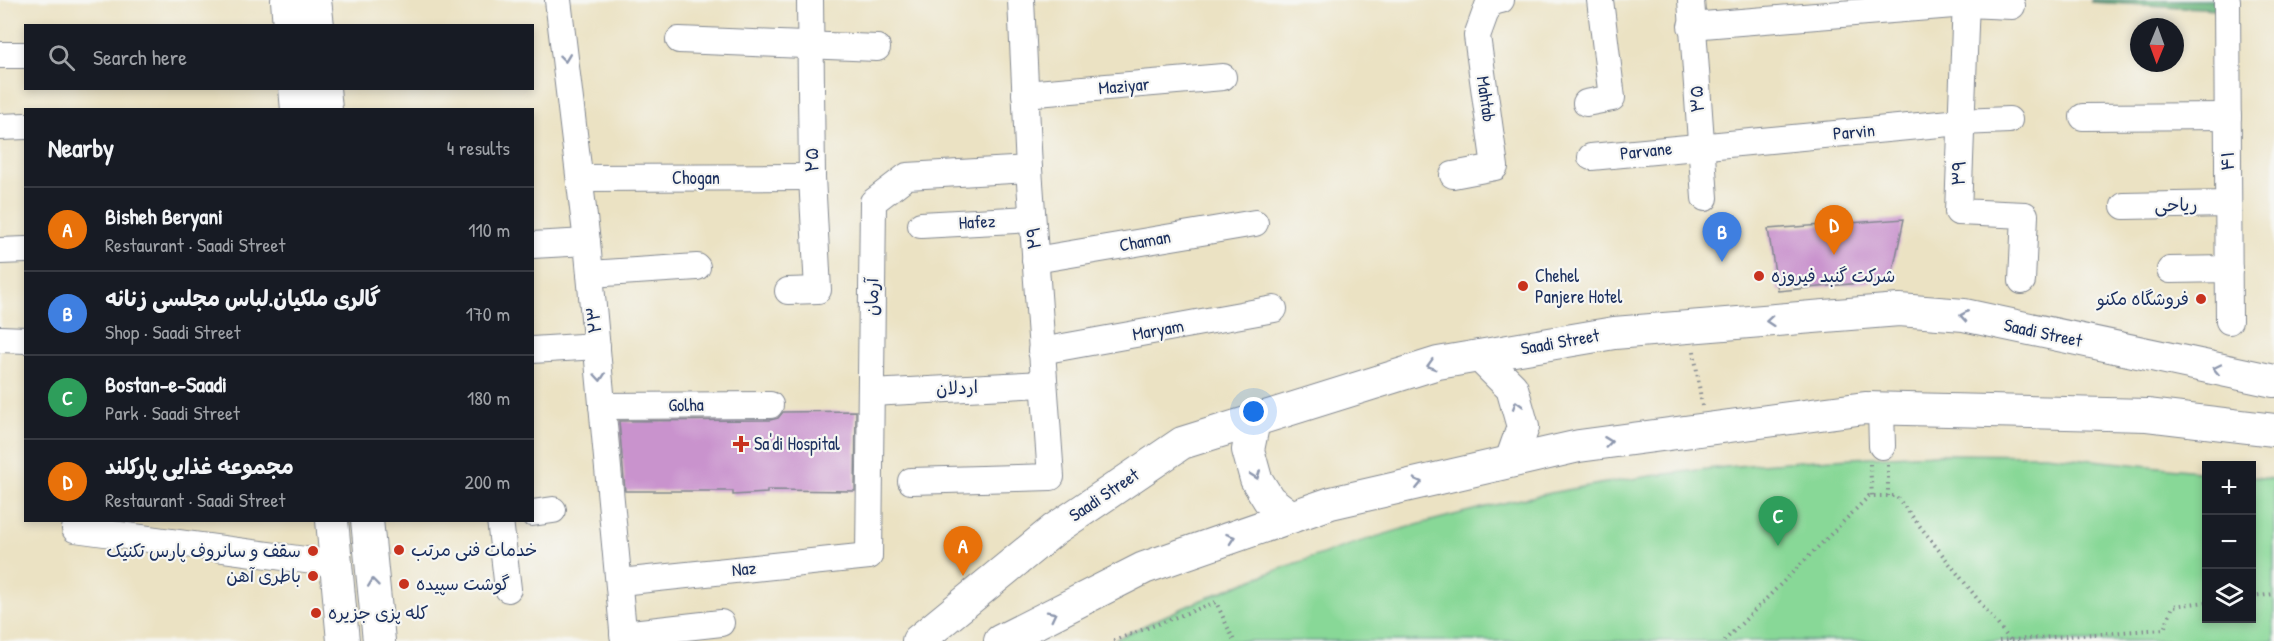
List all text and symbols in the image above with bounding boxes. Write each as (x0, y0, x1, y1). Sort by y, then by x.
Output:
north arrow (2130, 18, 2184, 72)
search box (24, 24, 534, 90)
icon: search (45, 41, 78, 74)
text: Search here (93, 42, 187, 72)
one-way arrow (558, 54, 571, 63)
street label: Maziyar (1097, 71, 1151, 100)
street label: Mahtab (1471, 74, 1502, 123)
street label: ۳۵ (1683, 85, 1710, 113)
street label: Parvin (1832, 117, 1876, 146)
text: Nearby (48, 130, 114, 165)
text: 4 results (447, 134, 510, 161)
street label: Parvane (1619, 135, 1673, 166)
street label: ۲۵ (799, 147, 824, 173)
street label: ۴۱ (2215, 151, 2240, 171)
street label: ۳۹ (1946, 160, 1971, 186)
street label: Chogan (672, 165, 720, 190)
street label: ریاحی (2154, 192, 2198, 217)
text: Bisheh Beryani (105, 201, 223, 231)
pin: D (1814, 206, 1854, 255)
street label: Hafez (958, 208, 996, 235)
pin: B (1702, 212, 1742, 262)
text: A (63, 216, 72, 243)
text: 110 m (468, 216, 510, 243)
street label: Chaman (1117, 224, 1173, 257)
street label: ۲۹ (1020, 225, 1047, 251)
text: Restaurant · Saadi Street (105, 231, 285, 258)
place label: Chehel Panjere Hotel (1535, 263, 1623, 309)
place label: شرکت گنبد فیروزه (1771, 263, 1895, 288)
marker: شرکت گنبد فیروزه (1752, 269, 1766, 283)
street label: آرمان (859, 276, 884, 316)
marker: Chehel Panjere Hotel (1516, 279, 1530, 293)
text: گالری ملکیان.لباس مجلسی زنانه (105, 283, 380, 313)
place label: فروشگاه مکنو (2096, 286, 2189, 311)
marker: فروشگاه مکنو (2194, 292, 2208, 306)
text: B (62, 300, 73, 327)
text: 170 m (466, 300, 510, 327)
street label: ۲۳ (580, 306, 607, 335)
one-way arrow (1960, 311, 1969, 323)
street label: Saadi Street (2002, 312, 2085, 353)
street label: Maryam (1130, 313, 1185, 346)
one-way arrow (1765, 314, 1774, 327)
text: Shop · Saadi Street (105, 318, 241, 345)
street label: Saadi Street (1519, 322, 1602, 361)
one-way arrow (1426, 358, 1437, 370)
one-way arrow (2212, 364, 2222, 377)
text: Bostan-e-Saadi (105, 369, 227, 399)
one-way arrow (593, 373, 606, 382)
street label: اردلان (935, 374, 979, 401)
text: C (62, 384, 73, 411)
text: 180 m (467, 384, 510, 411)
street label: Golha (668, 392, 704, 417)
your location (1239, 397, 1268, 426)
text: Park · Saadi Street (105, 399, 240, 426)
one-way arrow (1511, 401, 1524, 411)
place label: Sa'di Hospital (754, 431, 840, 456)
marker: Sa'di Hospital (732, 435, 750, 453)
one-way arrow (1604, 436, 1613, 448)
text: مجموعه غذایی پارکلند (105, 451, 294, 481)
map controls (2202, 461, 2256, 623)
button: + (2202, 461, 2256, 515)
street label: Saadi Street (1064, 462, 1144, 527)
text: D (63, 468, 72, 495)
text: 200 m (465, 468, 510, 495)
one-way arrow (1248, 469, 1261, 480)
one-way arrow (1413, 477, 1423, 490)
text: Restaurant · Saadi Street (105, 486, 285, 513)
pin: C (1758, 496, 1798, 546)
button: − (2202, 515, 2256, 569)
pin: A (944, 526, 982, 576)
one-way arrow (1225, 532, 1236, 545)
place label: خدمات فنی مرتب (411, 537, 537, 562)
place label: سقف و سانروف پارس تکنیک (106, 538, 301, 563)
marker: خدمات فنی مرتب (392, 543, 406, 557)
marker: سقف و سانروف پارس تکنیک (306, 544, 320, 558)
street label: Naz (731, 555, 758, 582)
place label: باطری آهن (226, 563, 301, 588)
marker: باطری آهن (306, 569, 320, 583)
button: layers (2202, 569, 2256, 623)
place label: گوشت سپیده (416, 571, 510, 596)
marker: گوشت سپیده (397, 577, 411, 591)
one-way arrow (367, 578, 380, 587)
place label: کله پزی جزیره (328, 600, 429, 625)
marker: کله پزی جزیره (309, 606, 323, 620)
one-way arrow (1046, 610, 1057, 622)

